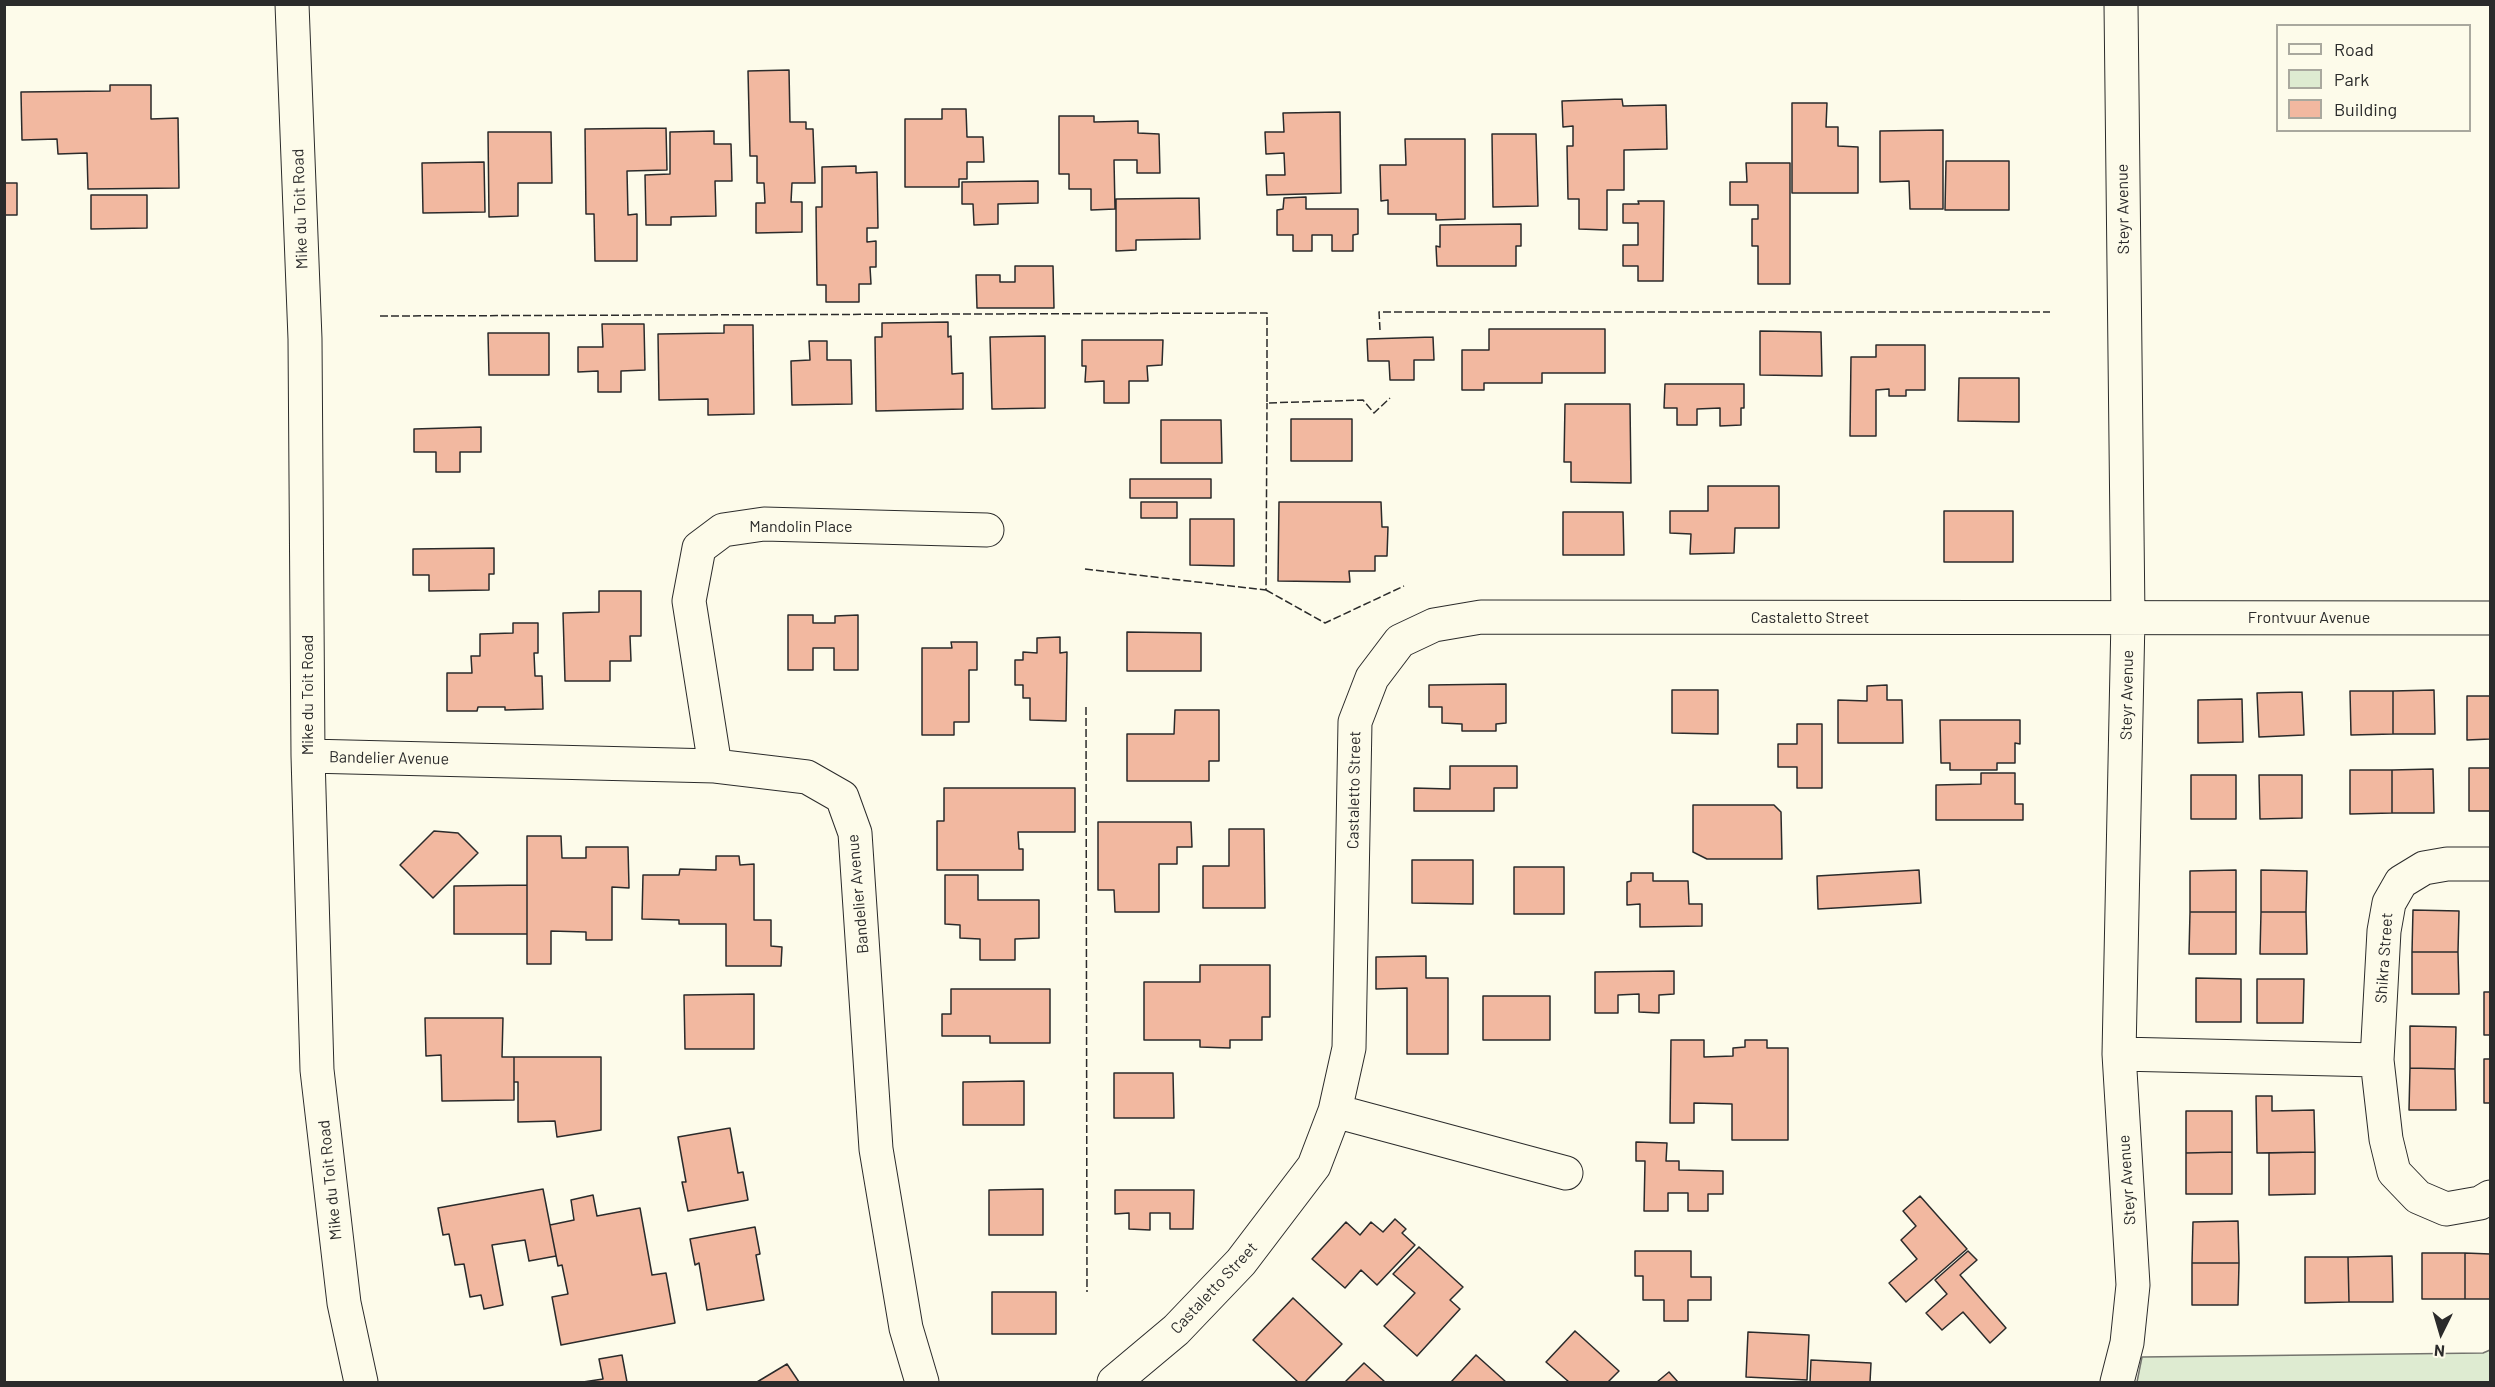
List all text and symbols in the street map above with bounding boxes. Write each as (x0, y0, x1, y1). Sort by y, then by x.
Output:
legend (2276, 24, 2471, 132)
text: Road (2334, 38, 2374, 60)
text: Park (2334, 68, 2369, 90)
text: Building (2334, 98, 2397, 120)
street label: Mike du Toit Road (288, 148, 312, 270)
street label: Steyr Avenue (2113, 164, 2133, 254)
street label: Mandolin Place (749, 517, 853, 537)
street label: Castaletto Street (1751, 608, 1869, 628)
street label: Frontvuur Avenue (2248, 608, 2370, 628)
street label: Mike du Toit Road (298, 635, 318, 755)
street label: Steyr Avenue (2117, 650, 2137, 740)
street label: Castaletto Street (1343, 731, 1365, 849)
street label: Bandelier Avenue (329, 747, 449, 769)
street label: Bandelier Avenue (843, 833, 873, 955)
street label: Shikra Street (2371, 912, 2397, 1004)
street label: Mike du Toit Road (314, 1119, 346, 1241)
street label: Steyr Avenue (2114, 1134, 2140, 1226)
street label: Castaletto Street (1167, 1238, 1261, 1338)
north arrow (2411, 1303, 2471, 1363)
text: N (2433, 1342, 2446, 1361)

